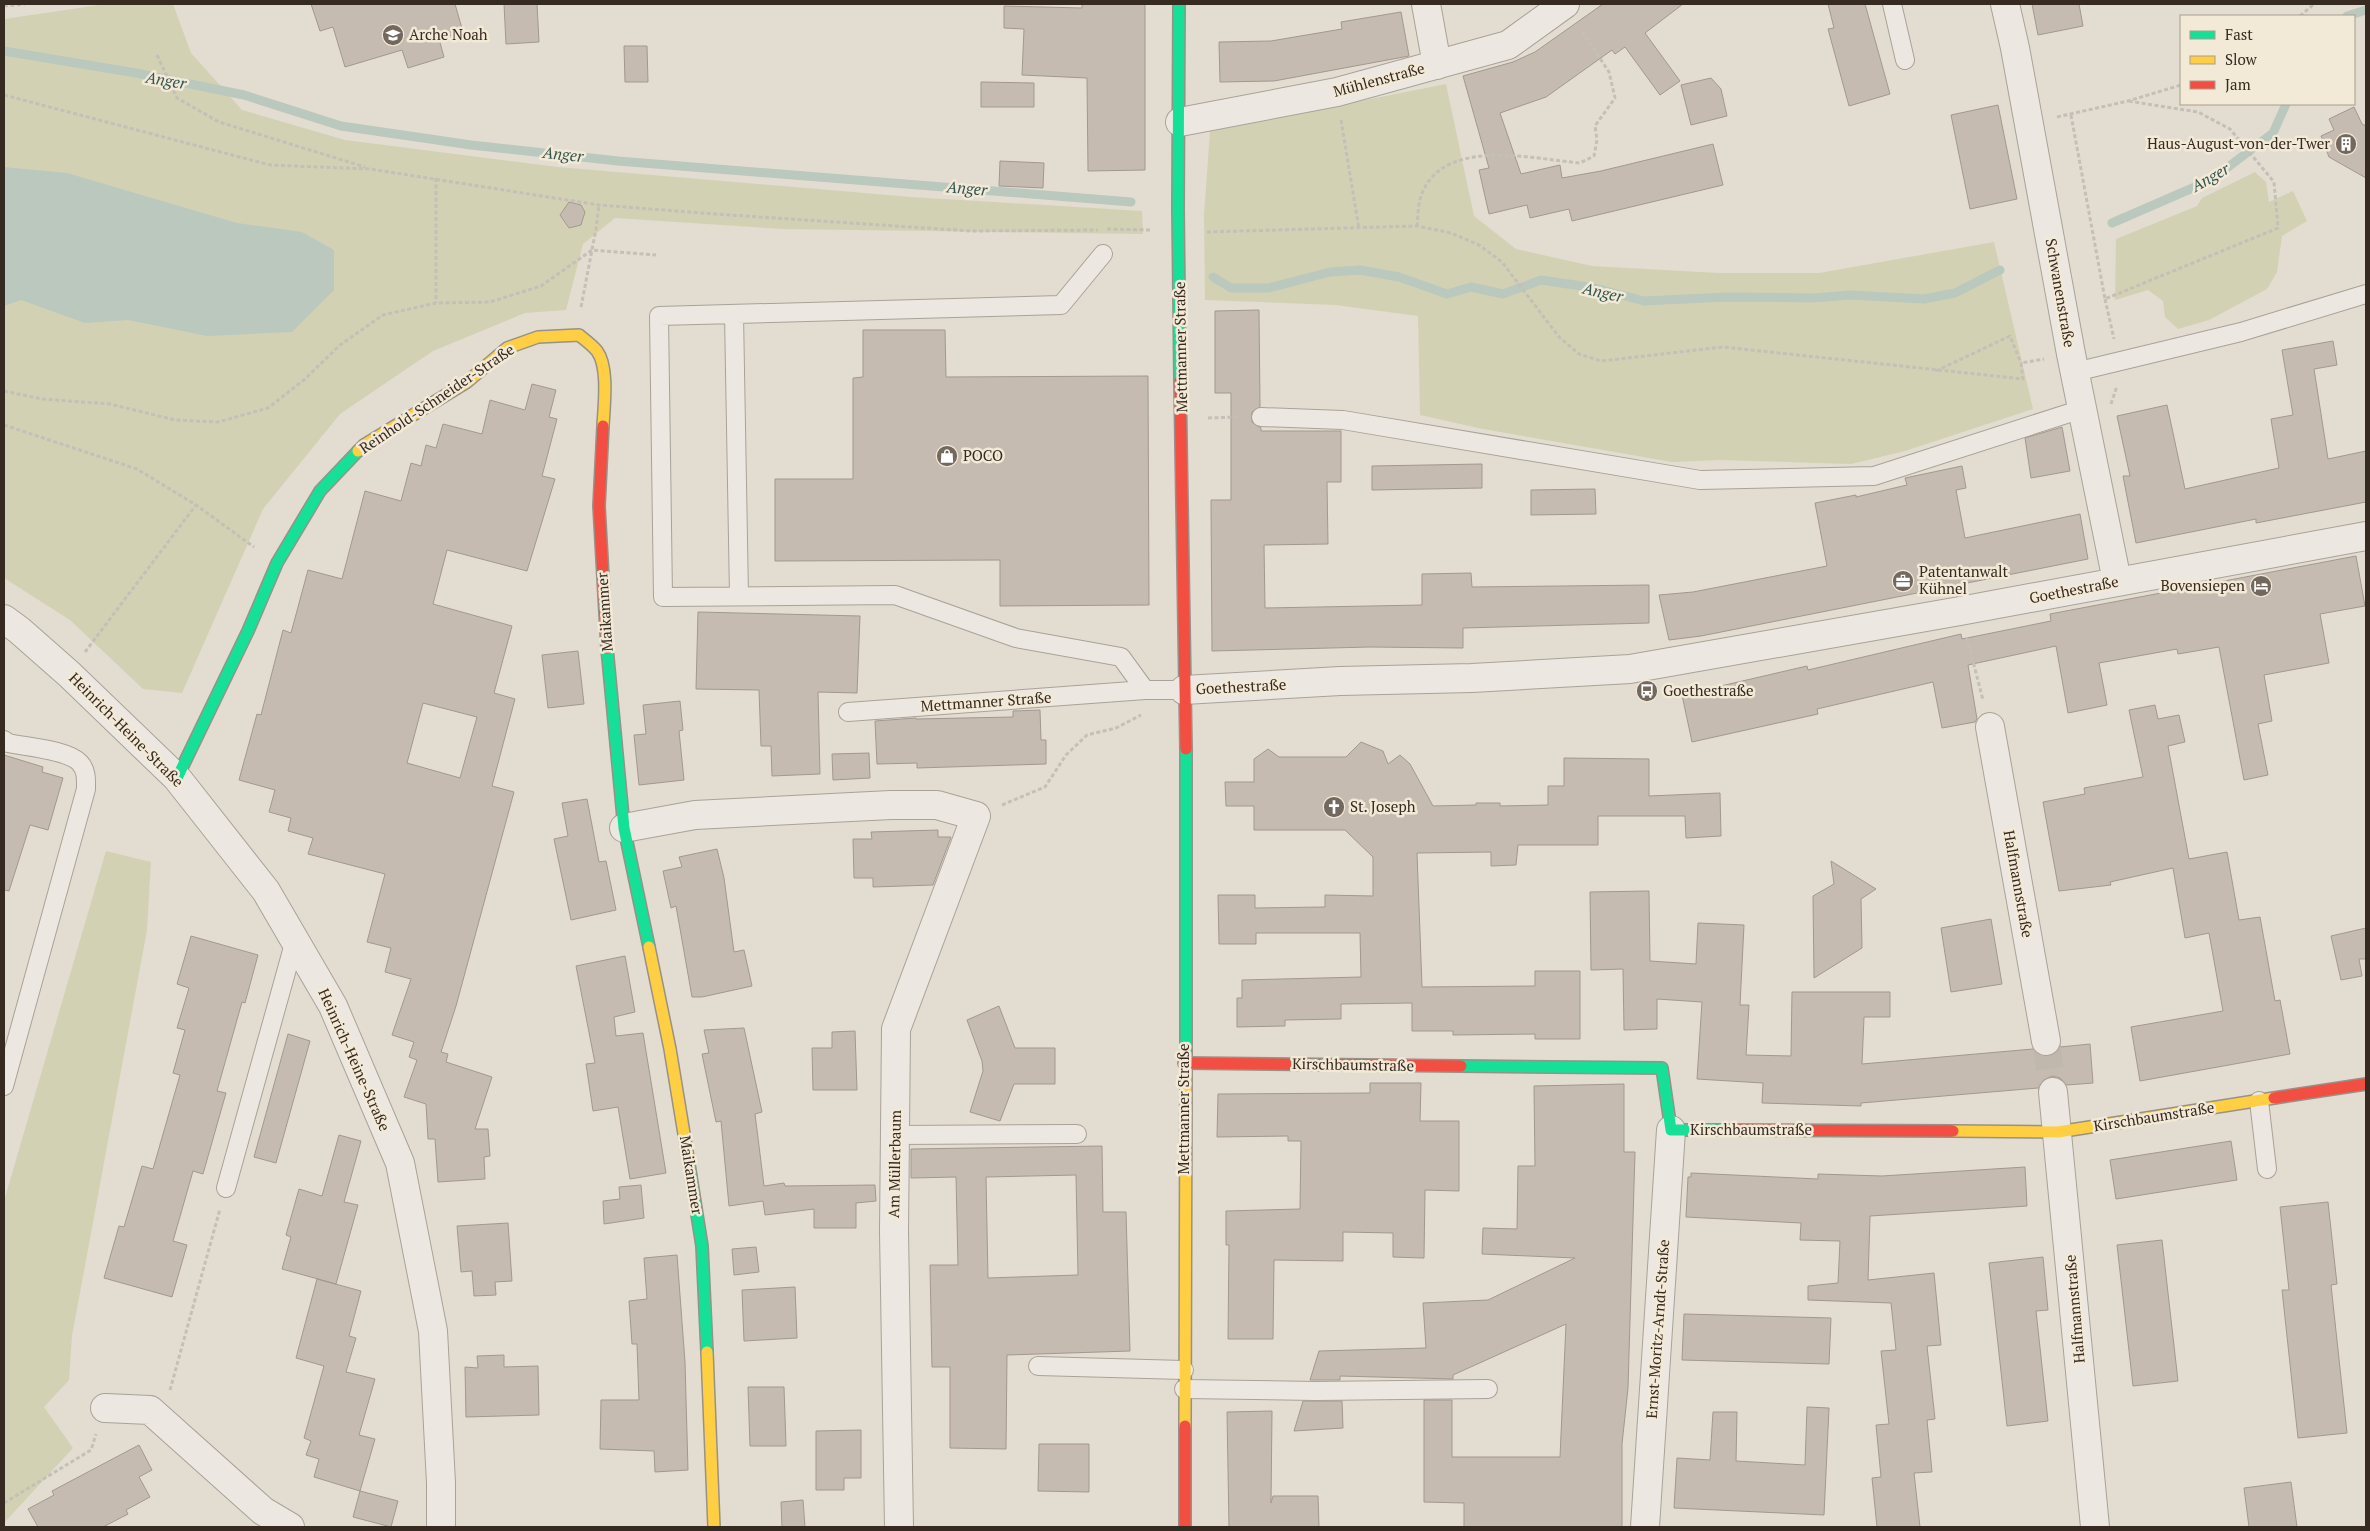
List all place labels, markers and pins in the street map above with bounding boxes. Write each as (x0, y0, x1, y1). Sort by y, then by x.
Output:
school or university icon: Arche Noah (381, 23, 405, 47)
place label: Arche Noah (409, 24, 488, 44)
building icon: Haus-August-von-der-Twer (2334, 132, 2358, 156)
place label: Haus-August-von-der-Twer (2147, 133, 2330, 153)
shop icon: POCO (935, 444, 959, 468)
place label: POCO (963, 445, 1003, 465)
place label: Patentanwalt Kühnel (1919, 561, 2009, 598)
office icon: Patentanwalt Kühnel (1891, 569, 1915, 593)
hotel icon: Bovensiepen (2249, 574, 2273, 598)
place label: Bovensiepen (2160, 575, 2245, 595)
bus stop icon: Goethestraße (1635, 679, 1659, 703)
place label: Goethestraße (1663, 680, 1754, 700)
church icon: St. Joseph (1322, 795, 1346, 819)
place label: St. Joseph (1350, 796, 1416, 816)

